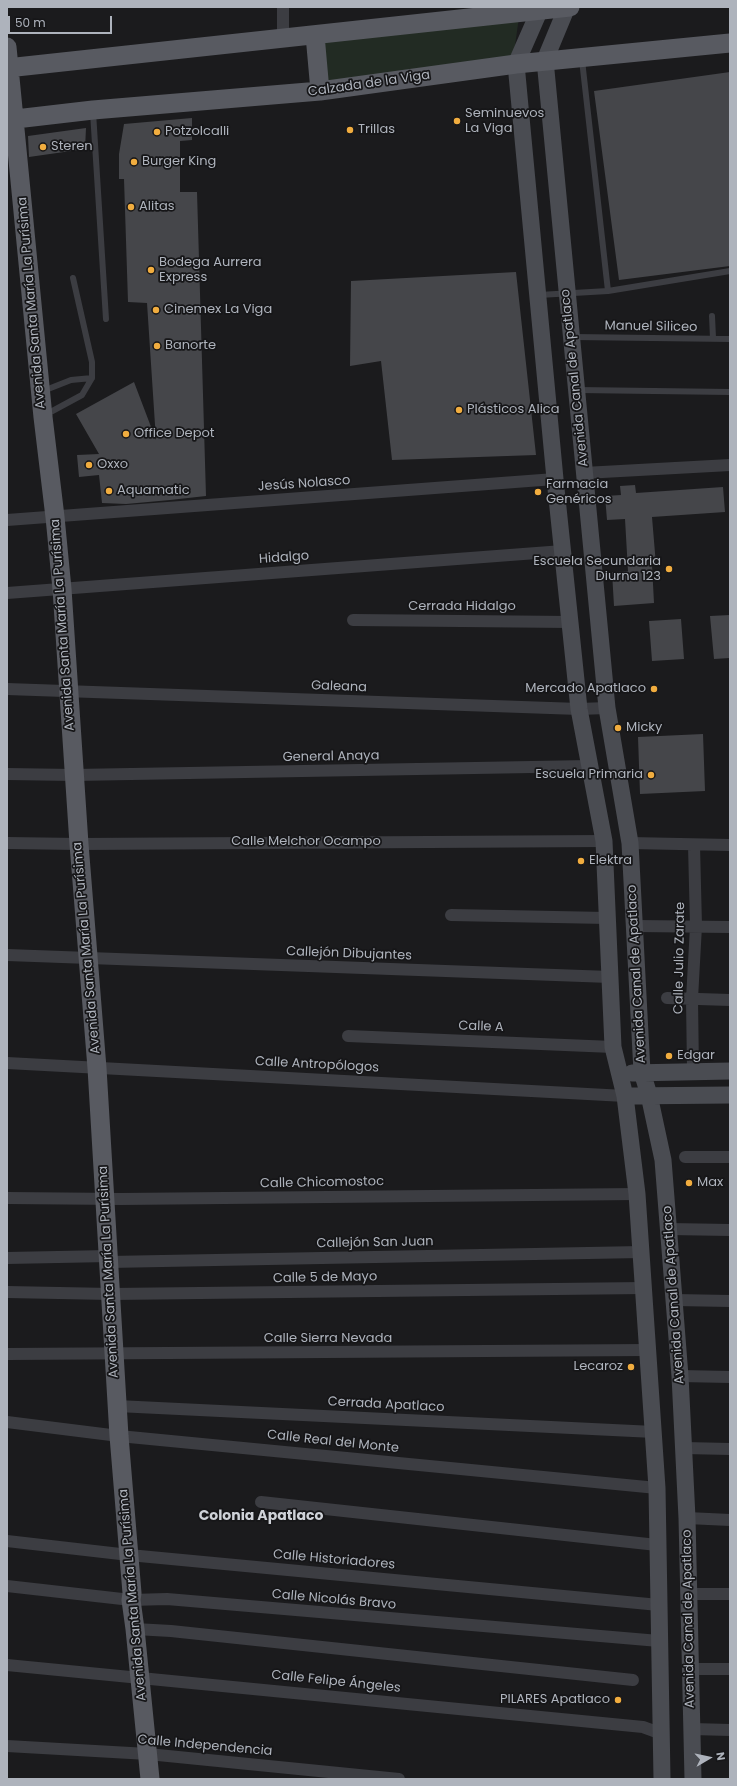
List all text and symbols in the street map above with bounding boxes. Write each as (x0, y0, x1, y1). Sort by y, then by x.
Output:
scale bar (10, 8, 114, 34)
text: 50 m (15, 14, 46, 31)
street label: Calzada de la Viga (307, 68, 431, 100)
place label: Seminuevos La Viga (465, 106, 544, 137)
marker: Seminuevos La Viga (452, 116, 462, 126)
place label: Trillas (358, 122, 395, 138)
place label: Potzolcalli (165, 124, 229, 140)
marker: Trillas (345, 125, 355, 135)
marker: Potzolcalli (152, 127, 162, 137)
place label: Steren (51, 139, 93, 155)
marker: Steren (38, 142, 48, 152)
place label: Burger King (142, 154, 216, 170)
marker: Burger King (129, 157, 139, 167)
street label: Avenida Santa María La Purísima (15, 196, 49, 410)
place label: Alitas (139, 199, 174, 215)
marker: Alitas (126, 202, 136, 212)
place label: Bodega Aurrera Express (159, 255, 262, 286)
marker: Bodega Aurrera Express (146, 265, 156, 275)
street label: Avenida Canal de Apatlaco (558, 288, 592, 468)
place label: Cinemex La Viga (164, 302, 272, 318)
marker: Cinemex La Viga (151, 305, 161, 315)
street label: Manuel Siliceo (604, 318, 698, 336)
place label: Banorte (165, 338, 216, 354)
marker: Banorte (152, 341, 162, 351)
place label: Plásticos Alica (467, 402, 560, 418)
marker: Plásticos Alica (454, 405, 464, 415)
place label: Office Depot (134, 426, 214, 442)
marker: Office Depot (121, 429, 131, 439)
place label: Oxxo (97, 457, 128, 473)
marker: Oxxo (84, 460, 94, 470)
street label: Jesús Nolasco (257, 473, 351, 495)
place label: Farmacia Genéricos (546, 477, 612, 508)
place label: Aquamatic (117, 483, 190, 499)
marker: Aquamatic (104, 486, 114, 496)
marker: Farmacia Genéricos (533, 487, 543, 497)
street label: Avenida Santa María La Purísima (48, 518, 78, 732)
street label: Hidalgo (258, 548, 310, 568)
place label: Escuela Secundaria Diurna 123 (533, 554, 661, 585)
marker: Escuela Secundaria Diurna 123 (664, 564, 674, 574)
street label: Cerrada Hidalgo (408, 599, 516, 615)
street label: Galeana (311, 678, 367, 696)
place label: Mercado Apatlaco (525, 681, 646, 697)
marker: Mercado Apatlaco (649, 684, 659, 694)
place label: Micky (626, 720, 662, 736)
marker: Micky (613, 723, 623, 733)
street label: General Anaya (282, 748, 380, 766)
place label: Escuela Primaria (535, 767, 643, 783)
marker: Escuela Primaria (646, 770, 656, 780)
street label: Calle Melchor Ocampo (231, 834, 381, 850)
street label: Avenida Santa María La Purísima (70, 841, 104, 1055)
place label: Elektra (589, 853, 632, 869)
marker: Elektra (576, 856, 586, 866)
street label: Avenida Canal de Apatlaco (625, 884, 649, 1064)
street label: Calle Julio Zarate (671, 902, 689, 1014)
street label: Callejón Dibujantes (286, 944, 412, 964)
street label: Calle A (458, 1018, 504, 1036)
place label: Edgar (677, 1048, 715, 1064)
marker: Edgar (664, 1051, 674, 1061)
street label: Calle Antropólogos (255, 1054, 379, 1076)
street label: Avenida Santa María La Purísima (96, 1165, 122, 1379)
street label: Calle Chicomostoc (260, 1174, 384, 1192)
place label: Max (697, 1175, 723, 1191)
marker: Max (684, 1178, 694, 1188)
street label: Avenida Canal de Apatlaco (660, 1205, 688, 1385)
street label: Callejón San Juan (316, 1234, 434, 1252)
street label: Calle 5 de Mayo (273, 1269, 377, 1287)
street label: Calle Sierra Nevada (264, 1331, 392, 1347)
place label: Lecaroz (574, 1359, 623, 1375)
marker: Lecaroz (626, 1362, 636, 1372)
street label: Cerrada Apatlaco (327, 1394, 445, 1416)
street label: Calle Real del Monte (266, 1427, 400, 1457)
street label: Avenida Santa María La Purísima (116, 1488, 150, 1702)
district label: Colonia Apatlaco (199, 1508, 323, 1524)
street label: Avenida Canal de Apatlaco (680, 1529, 698, 1709)
street label: Calle Historiadores (272, 1547, 396, 1573)
street label: Calle Nicolás Bravo (271, 1587, 397, 1613)
street label: Calle Felipe Ángeles (271, 1667, 401, 1697)
place label: PILARES Apatlaco (500, 1692, 610, 1708)
marker: PILARES Apatlaco (613, 1695, 623, 1705)
street label: Calle Independencia (137, 1732, 273, 1760)
north arrow (689, 1738, 729, 1778)
text: N (712, 1751, 729, 1761)

